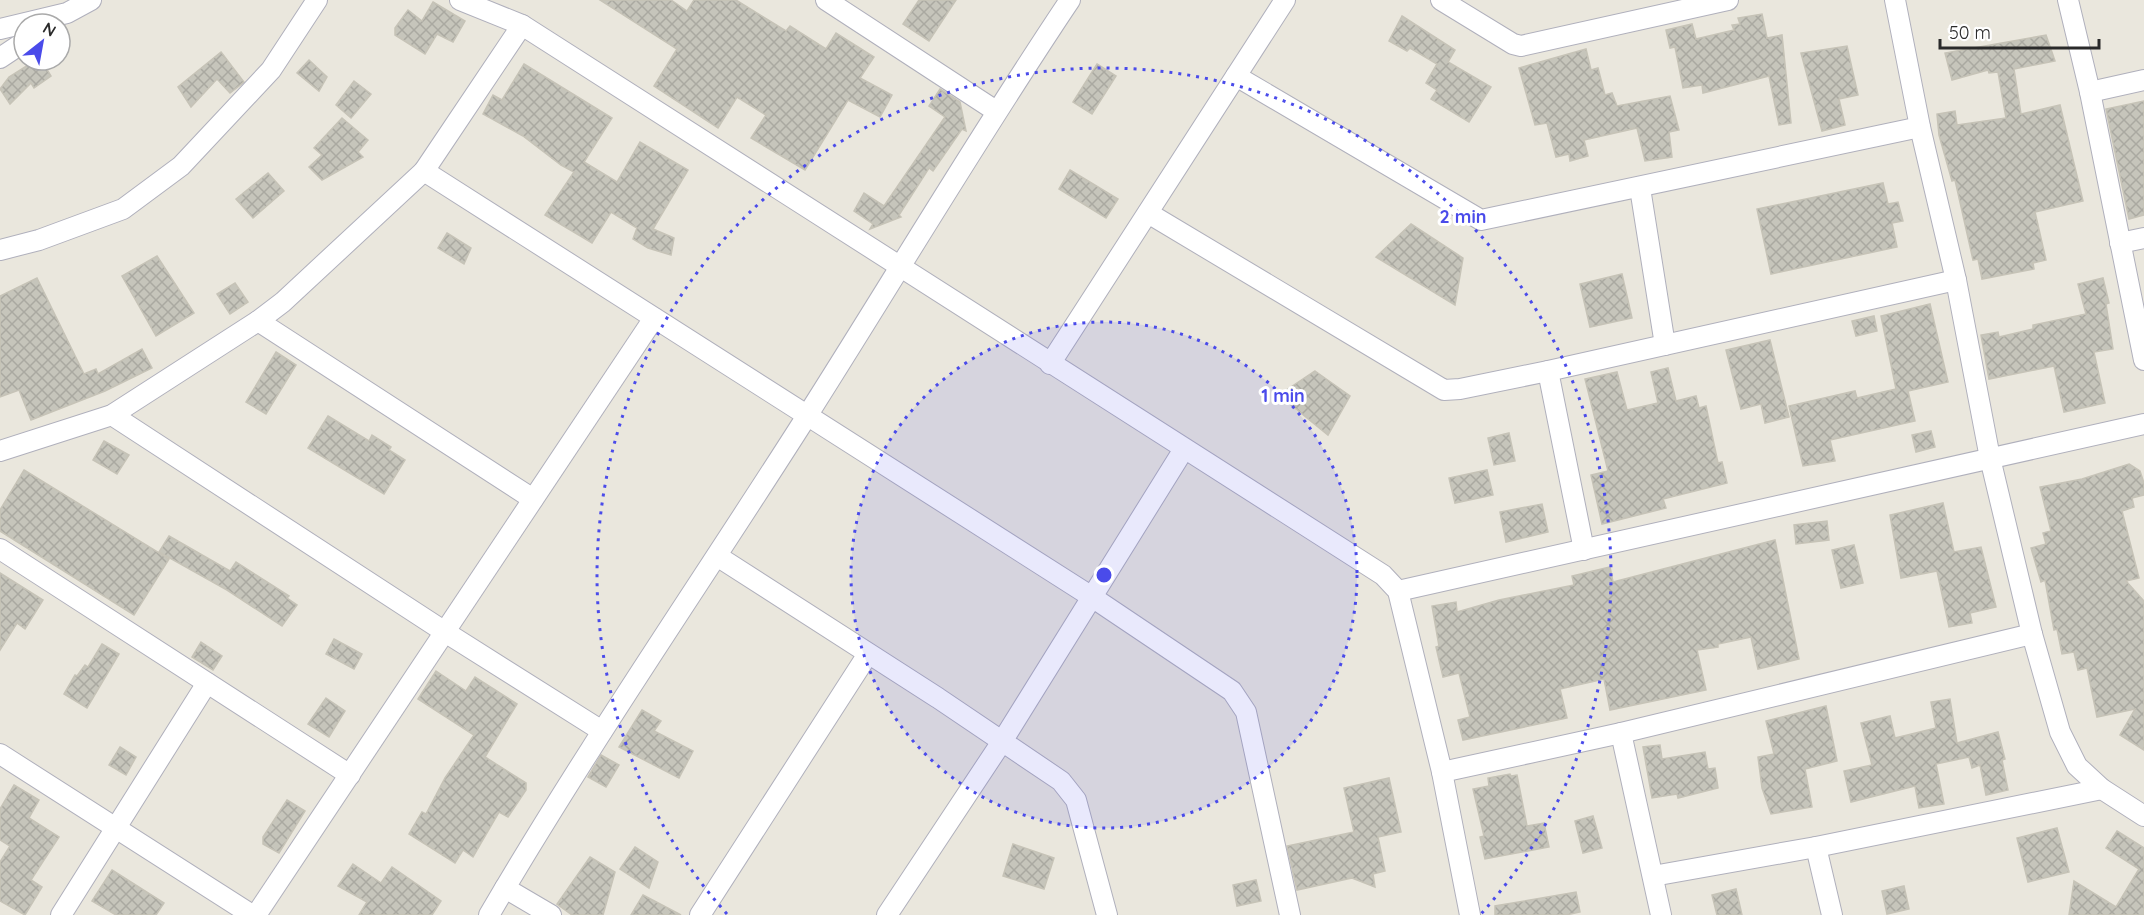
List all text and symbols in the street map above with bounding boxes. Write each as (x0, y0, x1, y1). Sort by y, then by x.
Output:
north arrow (12, 12, 72, 72)
scale bar (1940, 12, 2099, 50)
text: N (40, 18, 60, 41)
text: 50 m (1949, 21, 1991, 44)
text: 2 min (1440, 205, 1486, 228)
text: 1 min (1261, 384, 1305, 407)
centre of rings (1094, 565, 1114, 585)

